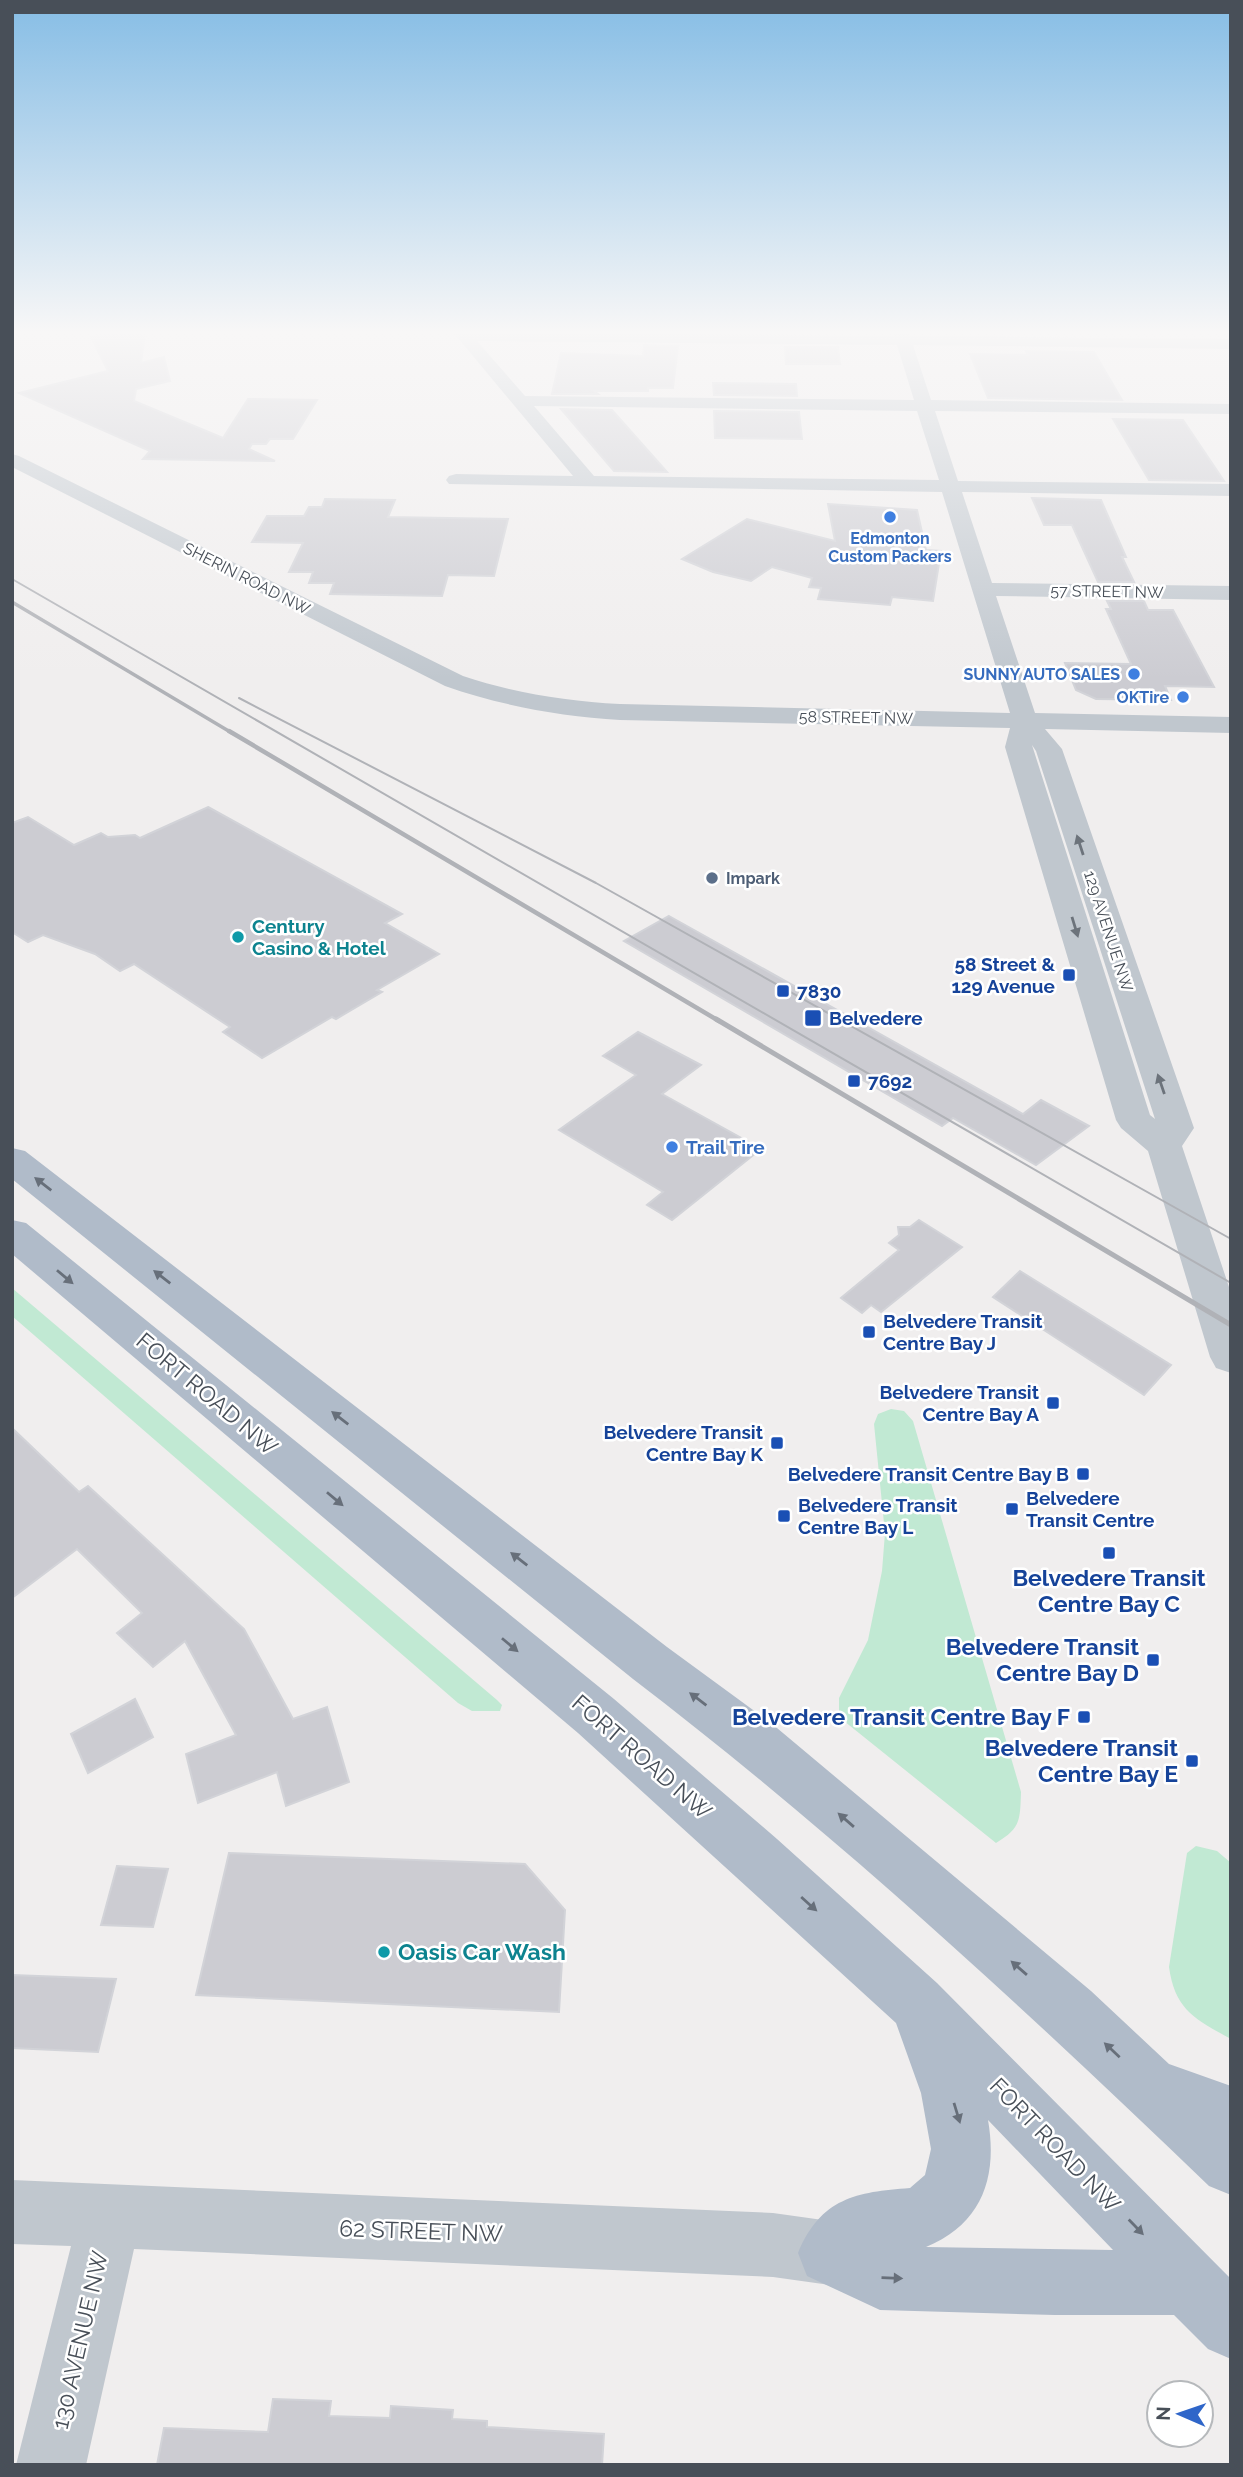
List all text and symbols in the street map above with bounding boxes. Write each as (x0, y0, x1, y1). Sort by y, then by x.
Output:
marker: Edmonton Custom Packers (882, 509, 898, 525)
place label: Edmonton Custom Packers (828, 529, 952, 566)
street label: SHERIN ROAD NW (180, 538, 314, 619)
street label: 57 STREET NW (1050, 581, 1164, 602)
place label: SUNNY AUTO SALES (964, 665, 1120, 684)
marker: SUNNY AUTO SALES (1126, 666, 1142, 682)
place label: OKTire (1117, 688, 1169, 707)
marker: OKTire (1175, 689, 1191, 705)
street label: 58 STREET NW (799, 707, 913, 728)
one-way arrow (1075, 834, 1085, 855)
street label: 129 AVENUE NW (1080, 868, 1137, 994)
place label: Impark (726, 869, 780, 888)
marker: Impark (704, 870, 720, 886)
place label: Century Casino & Hotel (252, 915, 387, 959)
one-way arrow (1070, 916, 1081, 937)
marker: Century Casino & Hotel (230, 929, 246, 945)
place label: 58 Street & 129 Avenue (951, 953, 1055, 997)
marker: 58 Street & 129 Avenue (1061, 967, 1077, 983)
place label: 7830 (797, 980, 841, 1002)
marker: 7830 (775, 983, 791, 999)
place label: Belvedere (829, 1007, 923, 1029)
marker: Belvedere (803, 1008, 823, 1028)
place label: 7692 (868, 1070, 912, 1092)
marker: 7692 (846, 1073, 862, 1089)
one-way arrow (1155, 1073, 1166, 1094)
place label: Trail Tire (686, 1136, 765, 1158)
marker: Trail Tire (664, 1139, 680, 1155)
one-way arrow (34, 1178, 52, 1192)
one-way arrow (55, 1269, 73, 1284)
one-way arrow (153, 1270, 171, 1285)
place label: Belvedere Transit Centre Bay J (883, 1310, 1043, 1354)
marker: Belvedere Transit Centre Bay J (861, 1324, 877, 1340)
street label: FORT ROAD NW (131, 1327, 283, 1461)
place label: Belvedere Transit Centre Bay A (879, 1381, 1040, 1425)
marker: Belvedere Transit Centre Bay A (1045, 1395, 1061, 1411)
one-way arrow (332, 1411, 350, 1426)
place label: Belvedere Transit Centre Bay K (603, 1421, 764, 1465)
marker: Belvedere Transit Centre Bay K (769, 1435, 785, 1451)
place label: Belvedere Transit Centre Bay B (788, 1463, 1069, 1485)
marker: Belvedere Transit Centre Bay B (1075, 1466, 1091, 1482)
place label: Belvedere Transit Centre (1026, 1487, 1154, 1531)
one-way arrow (325, 1492, 343, 1507)
place label: Belvedere Transit Centre Bay L (798, 1494, 958, 1538)
marker: Belvedere Transit Centre (1004, 1501, 1020, 1517)
marker: Belvedere Transit Centre Bay L (776, 1508, 792, 1524)
marker: Belvedere Transit Centre Bay C (1101, 1545, 1117, 1561)
one-way arrow (511, 1551, 529, 1566)
place label: Belvedere Transit Centre Bay C (1012, 1564, 1206, 1617)
place label: Belvedere Transit Centre Bay D (946, 1633, 1139, 1686)
one-way arrow (500, 1637, 518, 1652)
marker: Belvedere Transit Centre Bay D (1145, 1652, 1161, 1668)
street label: FORT ROAD NW (567, 1689, 718, 1825)
one-way arrow (689, 1692, 707, 1706)
place label: Belvedere Transit Centre Bay F (732, 1703, 1070, 1730)
marker: Belvedere Transit Centre Bay F (1076, 1709, 1092, 1725)
place label: Belvedere Transit Centre Bay E (985, 1734, 1178, 1787)
marker: Belvedere Transit Centre Bay E (1184, 1753, 1200, 1769)
one-way arrow (837, 1812, 855, 1828)
one-way arrow (800, 1895, 817, 1911)
place label: Oasis Car Wash (398, 1938, 566, 1965)
marker: Oasis Car Wash (376, 1944, 392, 1960)
one-way arrow (1010, 1961, 1027, 1976)
one-way arrow (1103, 2042, 1121, 2058)
street label: FORT ROAD NW (985, 2072, 1126, 2217)
one-way arrow (952, 2103, 962, 2124)
street label: 62 STREET NW (339, 2214, 503, 2247)
one-way arrow (1127, 2219, 1144, 2236)
street label: 130 AVENUE NW (46, 2248, 113, 2432)
one-way arrow (882, 2273, 904, 2284)
north arrow (1145, 2379, 1215, 2449)
text: N (1152, 2406, 1174, 2421)

